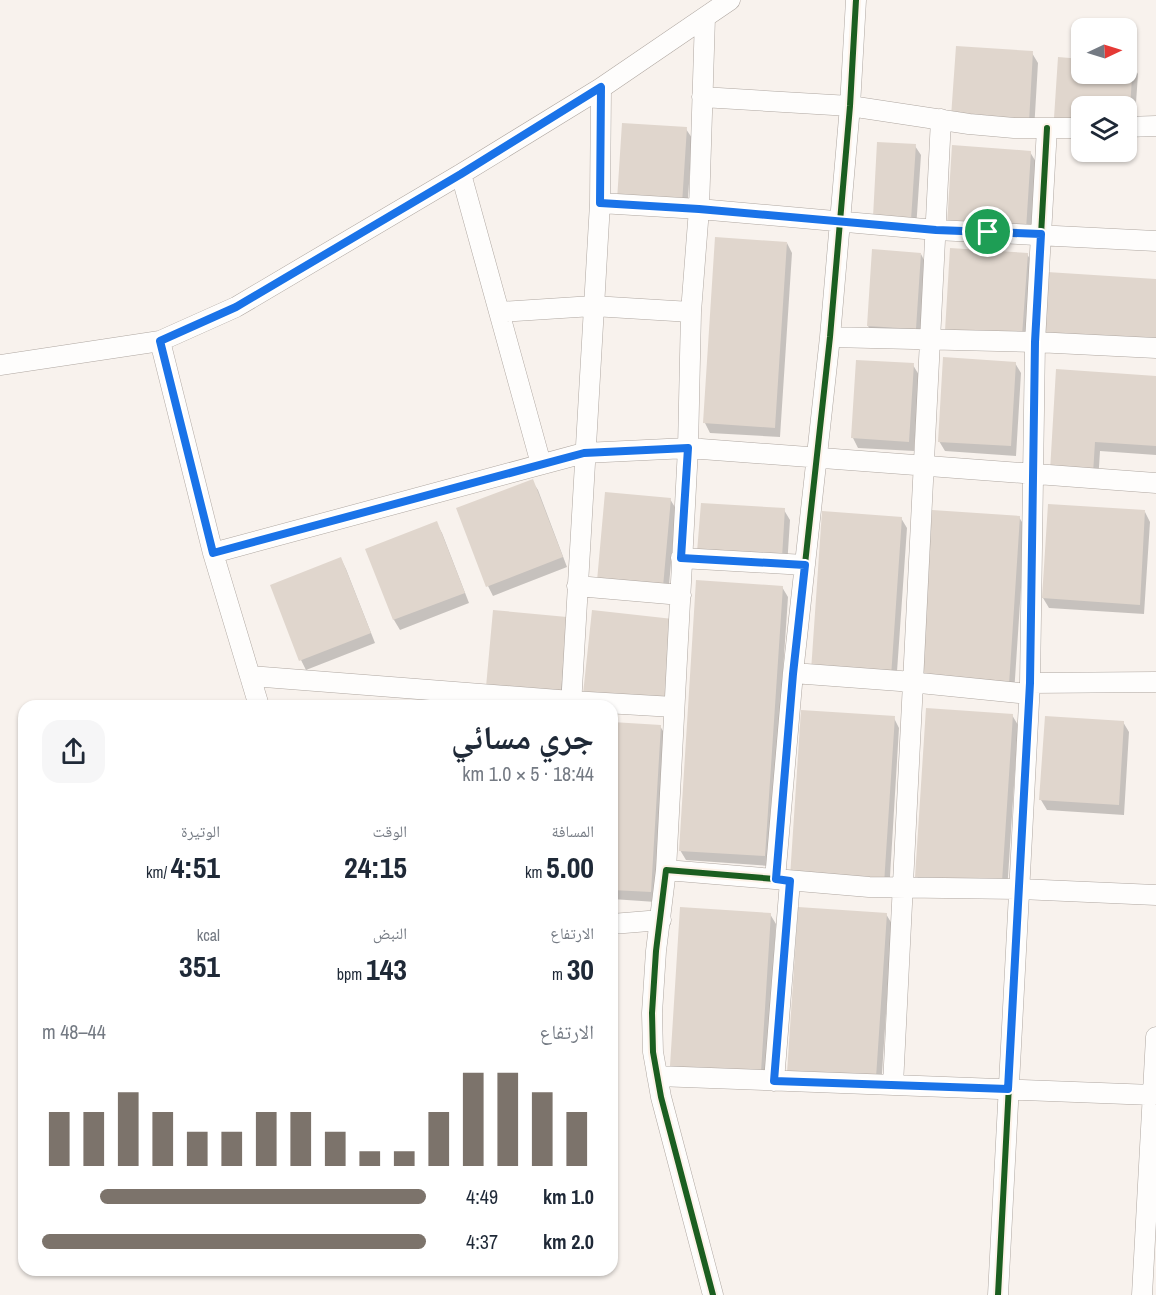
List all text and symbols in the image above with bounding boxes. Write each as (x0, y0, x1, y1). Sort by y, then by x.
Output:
north arrow (1071, 18, 1137, 84)
map controls (1071, 18, 1137, 162)
button: layers (1071, 96, 1137, 162)
pin (962, 206, 1013, 257)
icon: arrive (971, 215, 1004, 248)
text: جري مسائي (451, 715, 594, 759)
button: share (42, 720, 105, 783)
text: 18:44 · 5 × 1.0 km (462, 760, 594, 787)
text: الوتيرة (181, 820, 220, 842)
text: الوقت (373, 820, 407, 842)
text: المسافة (552, 820, 594, 842)
text: 4:51 (171, 847, 220, 887)
text: 24:15 (344, 847, 407, 887)
text: 5.00 (546, 847, 594, 887)
text: /km (146, 861, 171, 883)
text: km (525, 861, 546, 883)
text: النبض (373, 922, 407, 944)
text: الارتفاع (550, 922, 594, 944)
text: kcal (197, 924, 220, 946)
text: 351 (179, 946, 220, 986)
text: 143 (366, 949, 407, 989)
text: 30 (567, 949, 594, 989)
text: bpm (337, 963, 366, 985)
text: m (552, 963, 567, 985)
text: 44–48 m (42, 1018, 106, 1045)
text: الارتفاع (539, 1018, 594, 1045)
text: 4:49 (466, 1183, 498, 1210)
text: 1.0 km (543, 1183, 594, 1210)
text: 4:37 (466, 1228, 498, 1255)
text: 2.0 km (543, 1228, 594, 1255)

